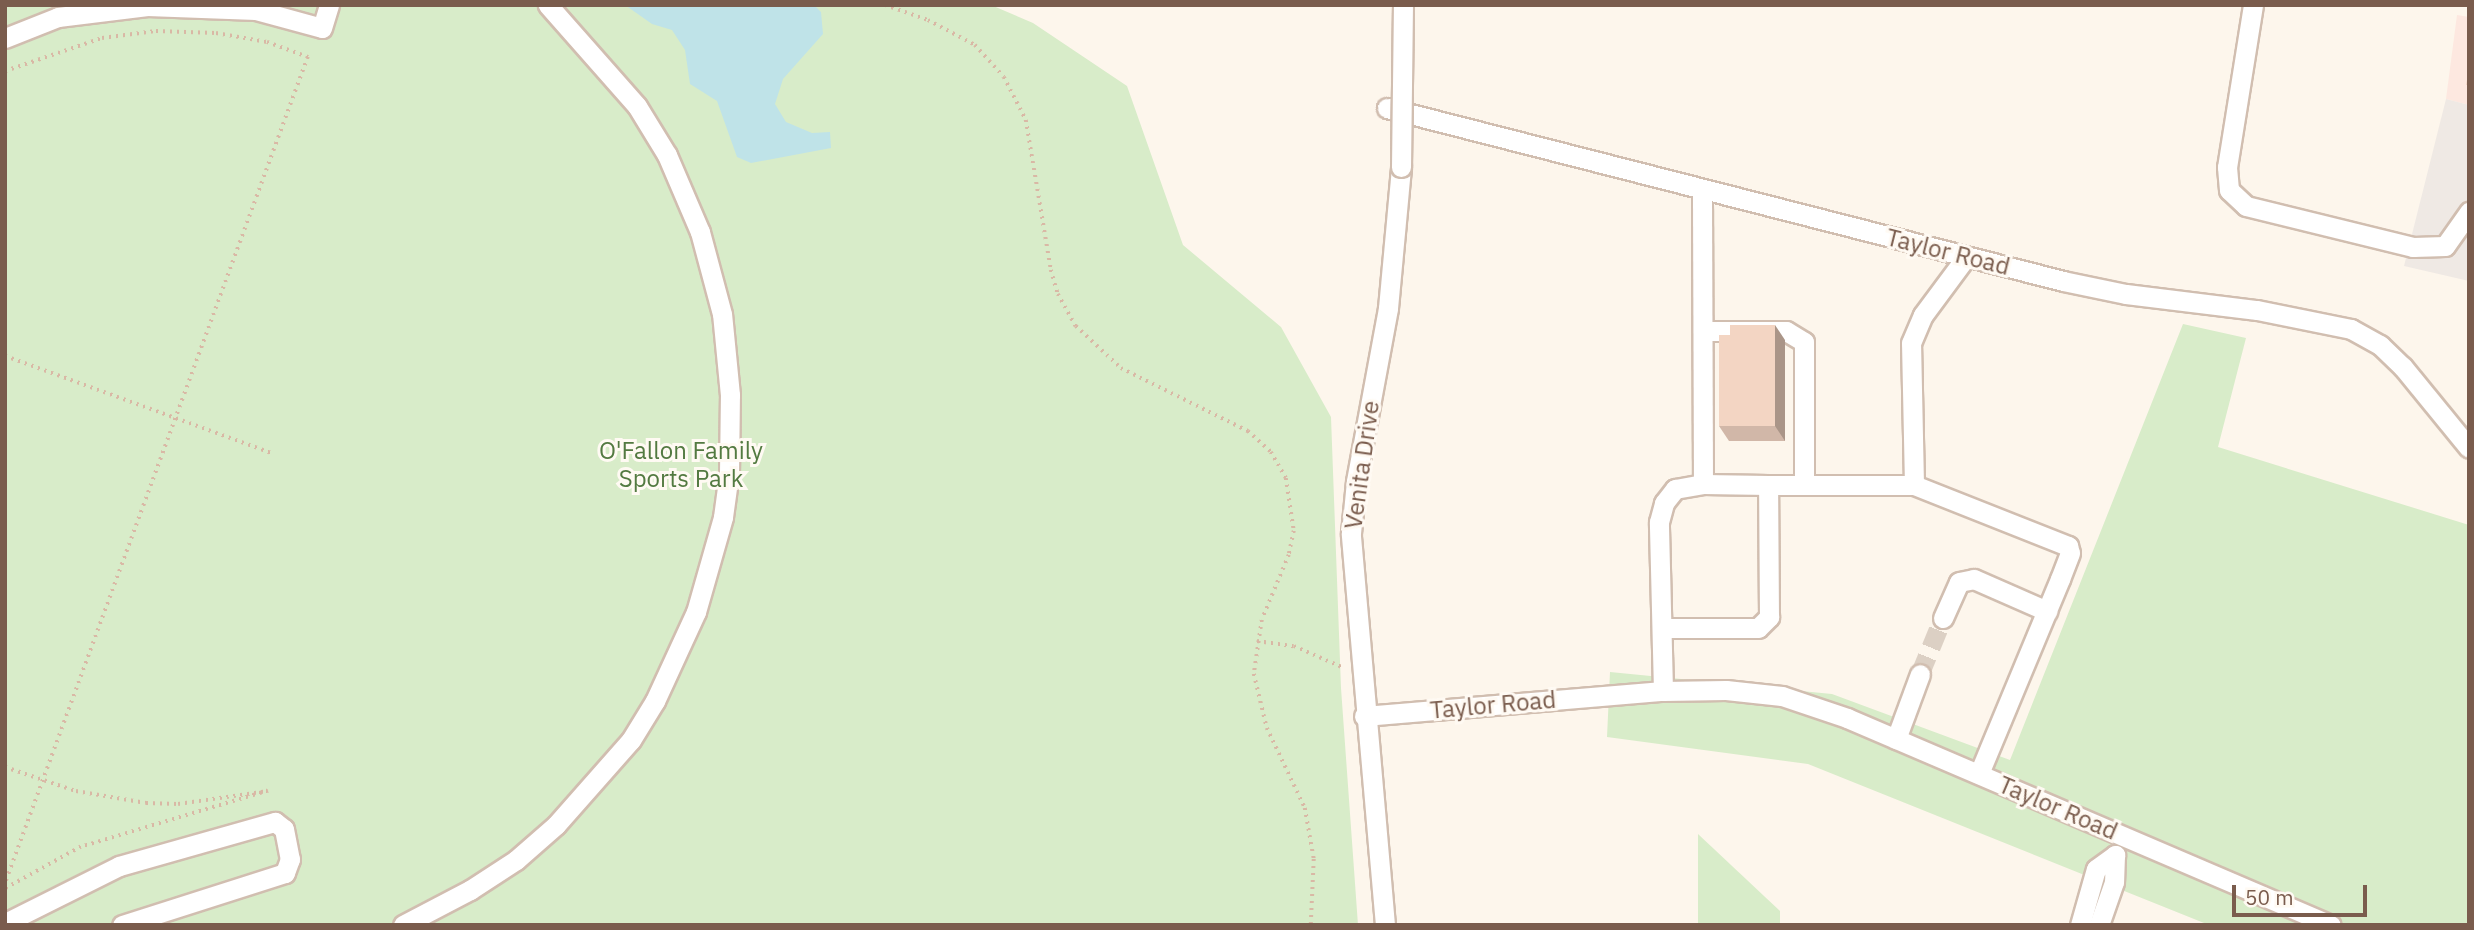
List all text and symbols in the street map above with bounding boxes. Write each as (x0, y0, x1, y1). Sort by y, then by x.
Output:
street label: Taylor Road (1883, 223, 2013, 281)
street label: Venita Drive (1339, 399, 1385, 531)
park label: O'Fallon Family Sports Park (599, 437, 763, 493)
street label: Taylor Road (1429, 685, 1557, 725)
street label: Taylor Road (1994, 770, 2122, 846)
scale bar (2236, 870, 2371, 914)
text: 50 m (2245, 883, 2294, 911)

